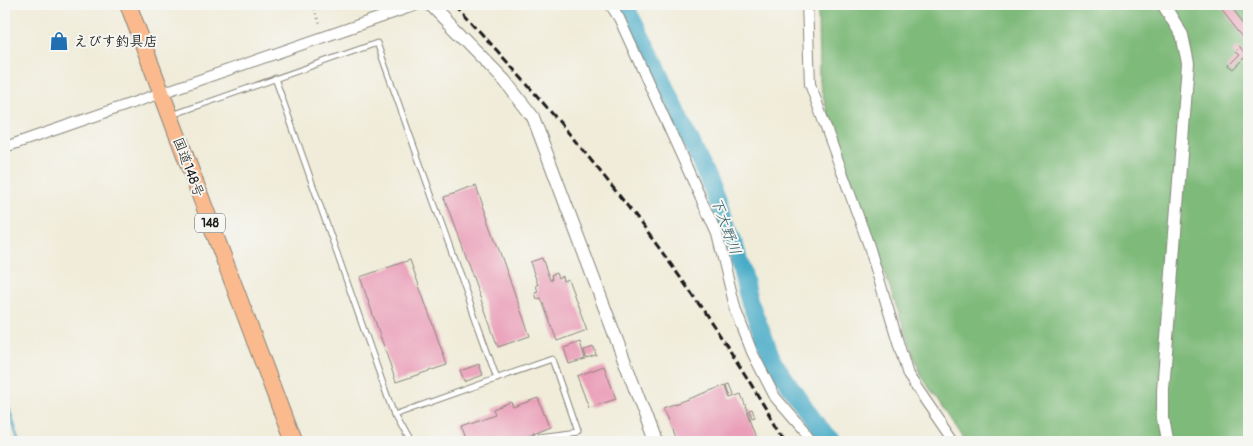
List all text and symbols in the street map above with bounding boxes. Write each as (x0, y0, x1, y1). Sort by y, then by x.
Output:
shop icon: えびす釣具店 (48, 30, 70, 52)
place label: えびす釣具店 (74, 33, 158, 50)
street label: 国道148号 (169, 135, 208, 199)
water label: 下大野川 (706, 195, 745, 258)
road number: 148 (195, 214, 225, 232)

